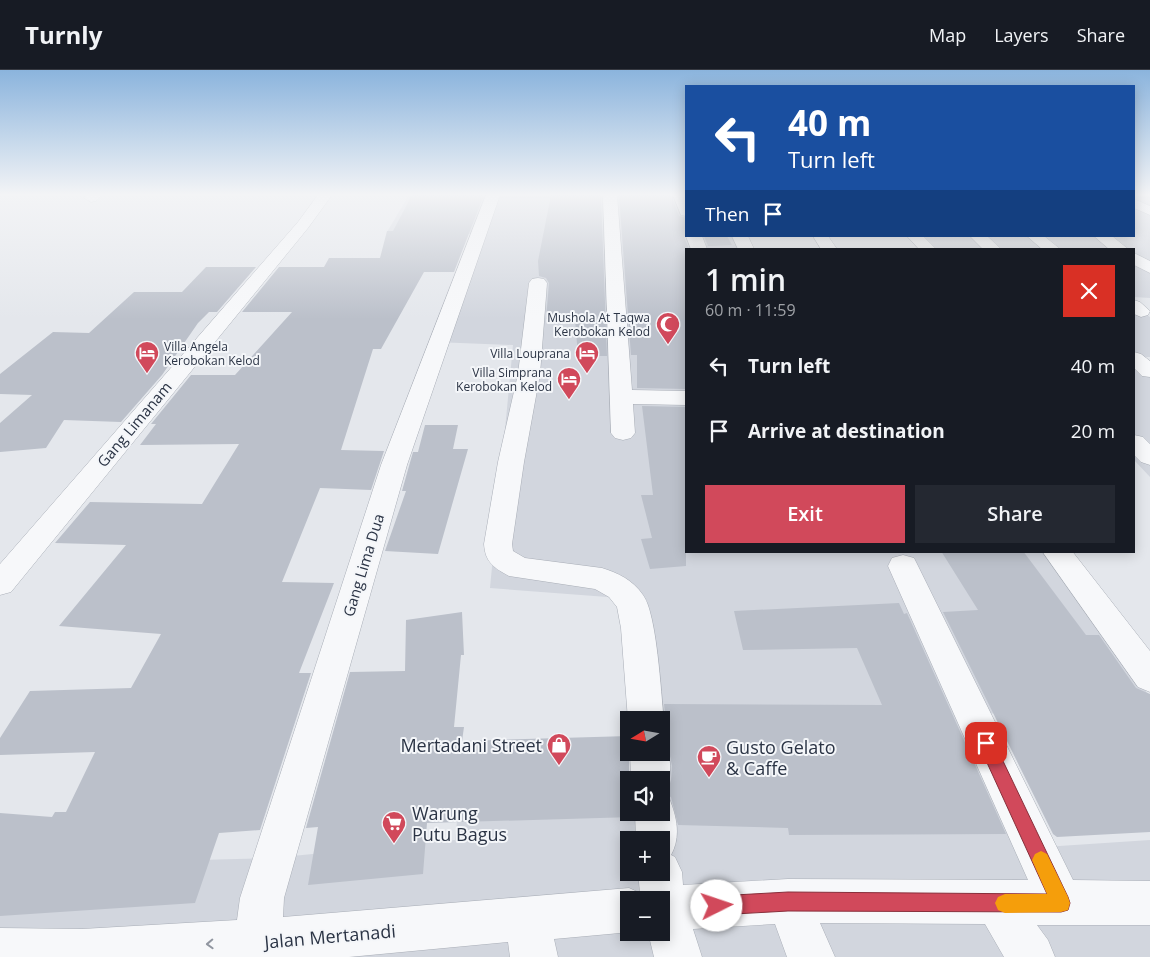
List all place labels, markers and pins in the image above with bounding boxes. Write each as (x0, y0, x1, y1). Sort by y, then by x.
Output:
place label: Mushola At Taqwa Kerobokan Kelod (547, 309, 650, 340)
mosque icon: Mushola At Taqwa Kerobokan Kelod (655, 311, 681, 345)
place label: Villa Angela Kerobokan Kelod (164, 338, 260, 369)
hotel icon: Villa Angela Kerobokan Kelod (134, 340, 160, 374)
hotel icon: Villa Louprana (574, 340, 600, 374)
place label: Villa Louprana (490, 345, 570, 362)
place label: Villa Simprana Kerobokan Kelod (456, 364, 552, 395)
hotel icon: Villa Simprana Kerobokan Kelod (556, 366, 582, 400)
pin (965, 722, 1007, 764)
shop icon: Mertadani Street (546, 732, 572, 766)
place label: Mertadani Street (400, 733, 542, 757)
place label: Gusto Gelato & Caffe (726, 735, 836, 780)
cafe icon: Gusto Gelato & Caffe (696, 744, 722, 778)
place label: Warung Putu Bagus (412, 801, 507, 846)
supermarket icon: Warung Putu Bagus (381, 810, 407, 844)

